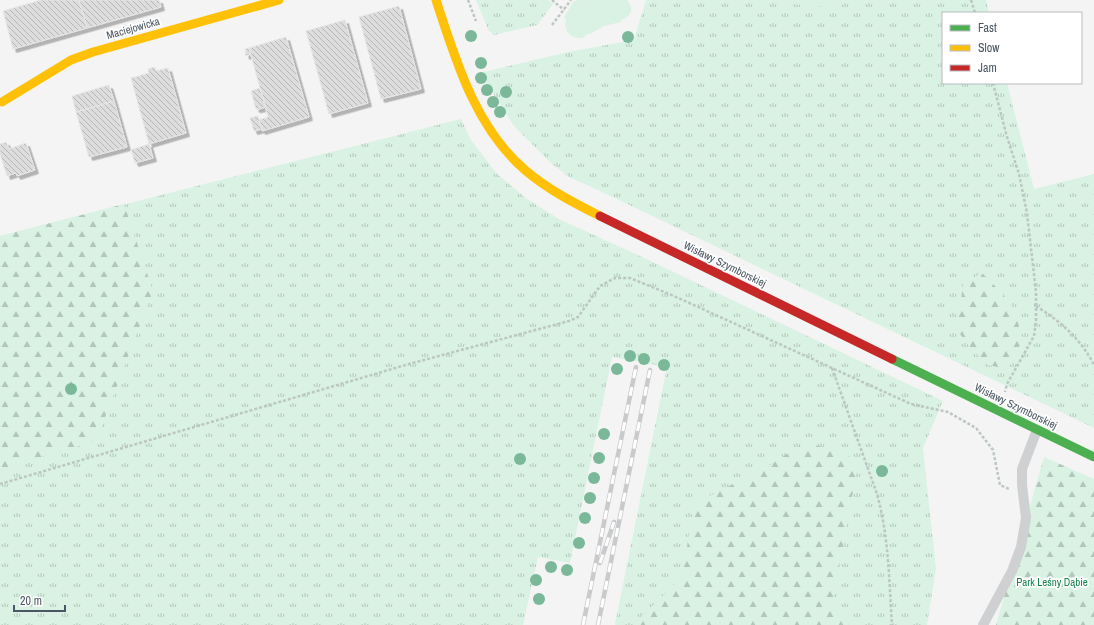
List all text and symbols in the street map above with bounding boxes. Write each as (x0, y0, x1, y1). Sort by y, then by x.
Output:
legend (942, 12, 1082, 84)
street label: Maciejowicka (105, 14, 161, 42)
text: Fast (978, 20, 997, 36)
text: Slow (978, 40, 1000, 56)
text: Jam (978, 60, 997, 76)
street label: Wisławy Szymborskiej (681, 238, 769, 290)
street label: Wisławy Szymborskiej (972, 380, 1060, 432)
park label: Park Leśny Dąbie (1016, 575, 1088, 589)
scale bar (14, 587, 65, 613)
text: 20 m (20, 593, 42, 609)

